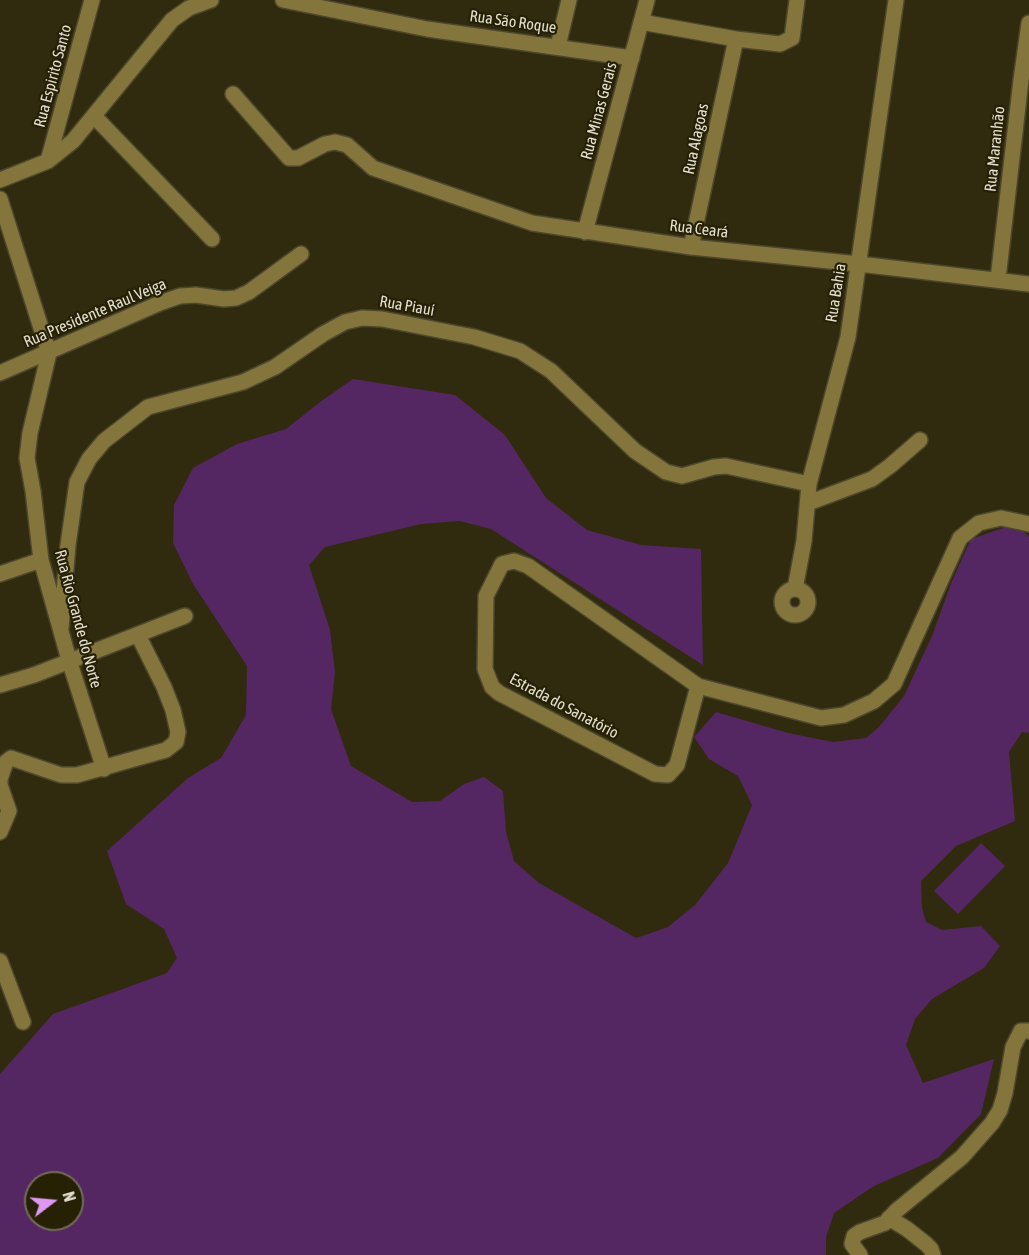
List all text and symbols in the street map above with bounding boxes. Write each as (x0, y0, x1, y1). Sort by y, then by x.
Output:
street label: Rua São Roque (468, 6, 558, 38)
street label: Rua Espirito Santo (30, 23, 76, 129)
street label: Rua Minas Gerais (577, 60, 621, 162)
street label: Rua Alagoas (679, 102, 713, 176)
street label: Rua Maranhão (981, 105, 1009, 193)
street label: Rua Ceará (668, 216, 730, 242)
street label: Rua Bahia (822, 262, 850, 324)
street label: Rua Presidente Raul Veiga (21, 274, 169, 352)
street label: Rua Piauí (378, 292, 436, 320)
street label: Rua Rio Grande do Norte (50, 548, 106, 690)
street label: Estrada do Sanatório (506, 669, 622, 743)
north arrow (24, 1171, 84, 1231)
text: N (59, 1190, 79, 1204)

